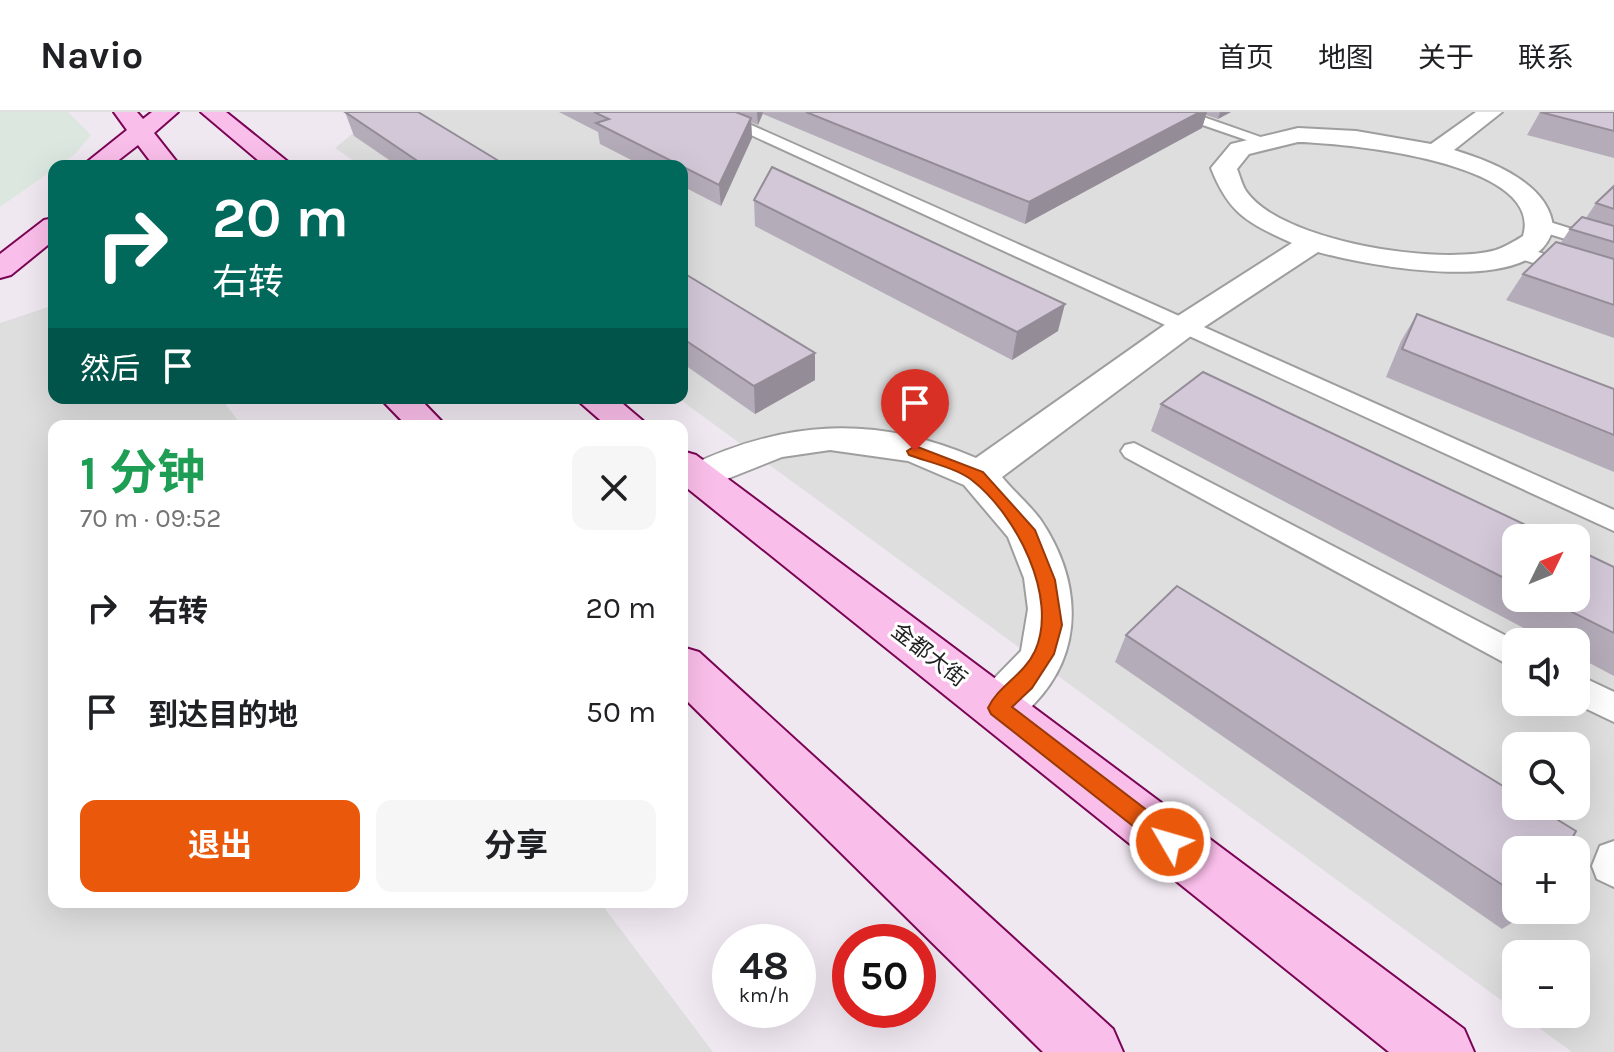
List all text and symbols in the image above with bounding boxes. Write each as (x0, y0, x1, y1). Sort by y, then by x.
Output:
text: Navio (40, 33, 143, 78)
text: 首页 (1218, 41, 1274, 74)
text: 地图 (1318, 41, 1374, 74)
text: 关于 (1418, 41, 1474, 74)
text: 联系 (1518, 41, 1574, 74)
text: 20 m (212, 185, 349, 250)
icon: right (80, 192, 184, 296)
text: 右转 (212, 261, 284, 303)
icon: arrive (156, 344, 200, 388)
text: 然后 (80, 351, 140, 387)
pin (881, 369, 949, 451)
icon: arrive (893, 381, 937, 425)
text: 1 分钟 (80, 445, 205, 501)
button: close (572, 446, 656, 530)
text: 70 m · 09:52 (80, 503, 221, 534)
north arrow (1502, 524, 1590, 612)
map controls (1502, 524, 1590, 1028)
icon: right (80, 586, 124, 630)
text: 20 m (586, 590, 656, 626)
text: 右转 (148, 593, 208, 629)
street label: 金都大街 (886, 618, 972, 692)
button: sound (1502, 628, 1590, 716)
icon: arrive (80, 690, 124, 734)
text: 50 m (586, 694, 656, 730)
text: 到达目的地 (148, 697, 298, 733)
button: search (1502, 732, 1590, 820)
button: 退出 (80, 800, 360, 892)
button: 分享 (376, 800, 656, 892)
position arrow (1128, 800, 1212, 884)
button: + (1502, 836, 1590, 924)
speed limit sign: 50 (832, 924, 936, 1028)
button: − (1502, 940, 1590, 1028)
text: 48 (739, 942, 789, 989)
text: km/h (739, 984, 789, 1007)

